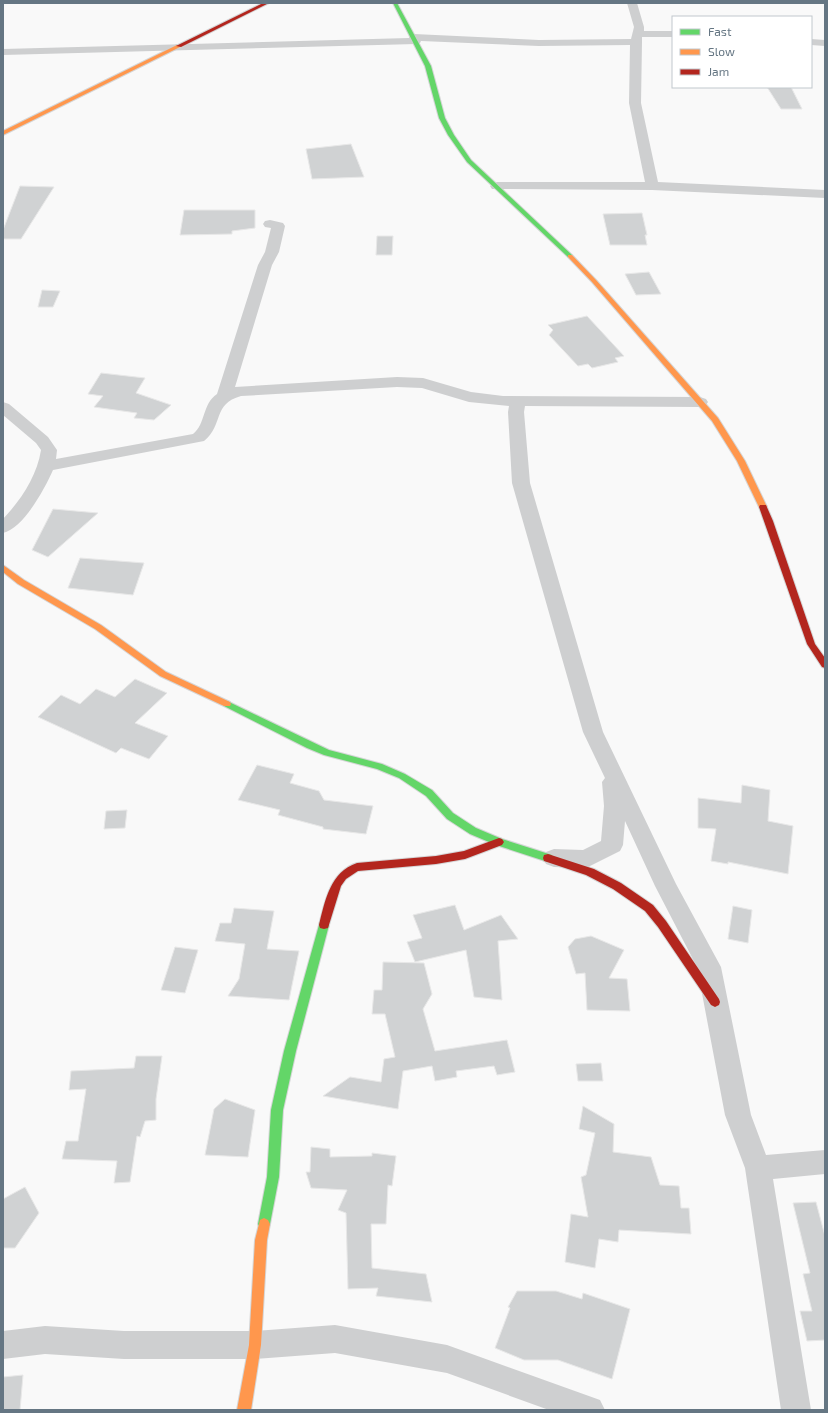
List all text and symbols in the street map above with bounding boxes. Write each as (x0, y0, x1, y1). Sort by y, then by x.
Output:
legend (672, 16, 812, 88)
text: Fast (708, 24, 732, 38)
text: Slow (708, 44, 735, 58)
text: Jam (708, 64, 729, 78)

